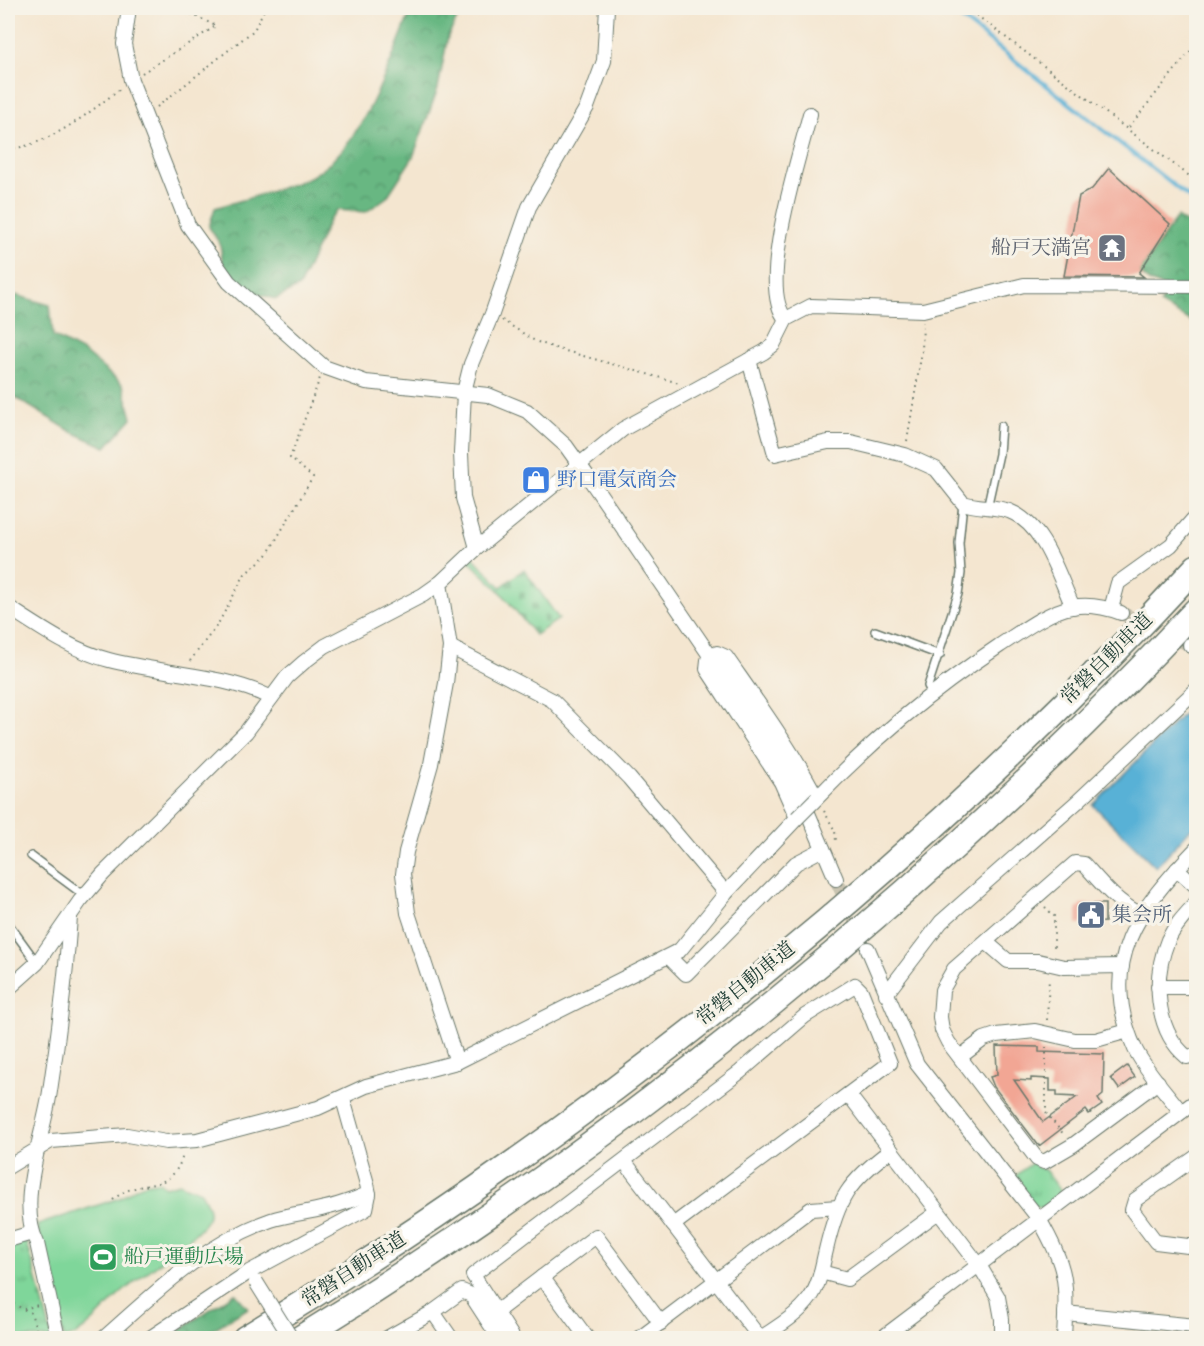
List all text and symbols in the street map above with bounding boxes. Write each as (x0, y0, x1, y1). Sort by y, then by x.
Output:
temple icon: 船戸天満宮 (1096, 232, 1128, 264)
place label: 船戸天満宮 (991, 236, 1091, 261)
shop icon: 野口電気商会 (520, 464, 552, 496)
place label: 野口電気商会 (557, 468, 677, 493)
street label: 常磐自動車道 (1056, 608, 1158, 710)
public building icon: 集会所 (1075, 899, 1107, 931)
place label: 集会所 (1112, 903, 1172, 928)
street label: 常磐自動車道 (692, 937, 800, 1031)
street label: 常磐自動車道 (297, 1227, 411, 1313)
sports icon: 船戸運動広場 (87, 1241, 119, 1273)
place label: 船戸運動広場 (124, 1245, 244, 1270)

